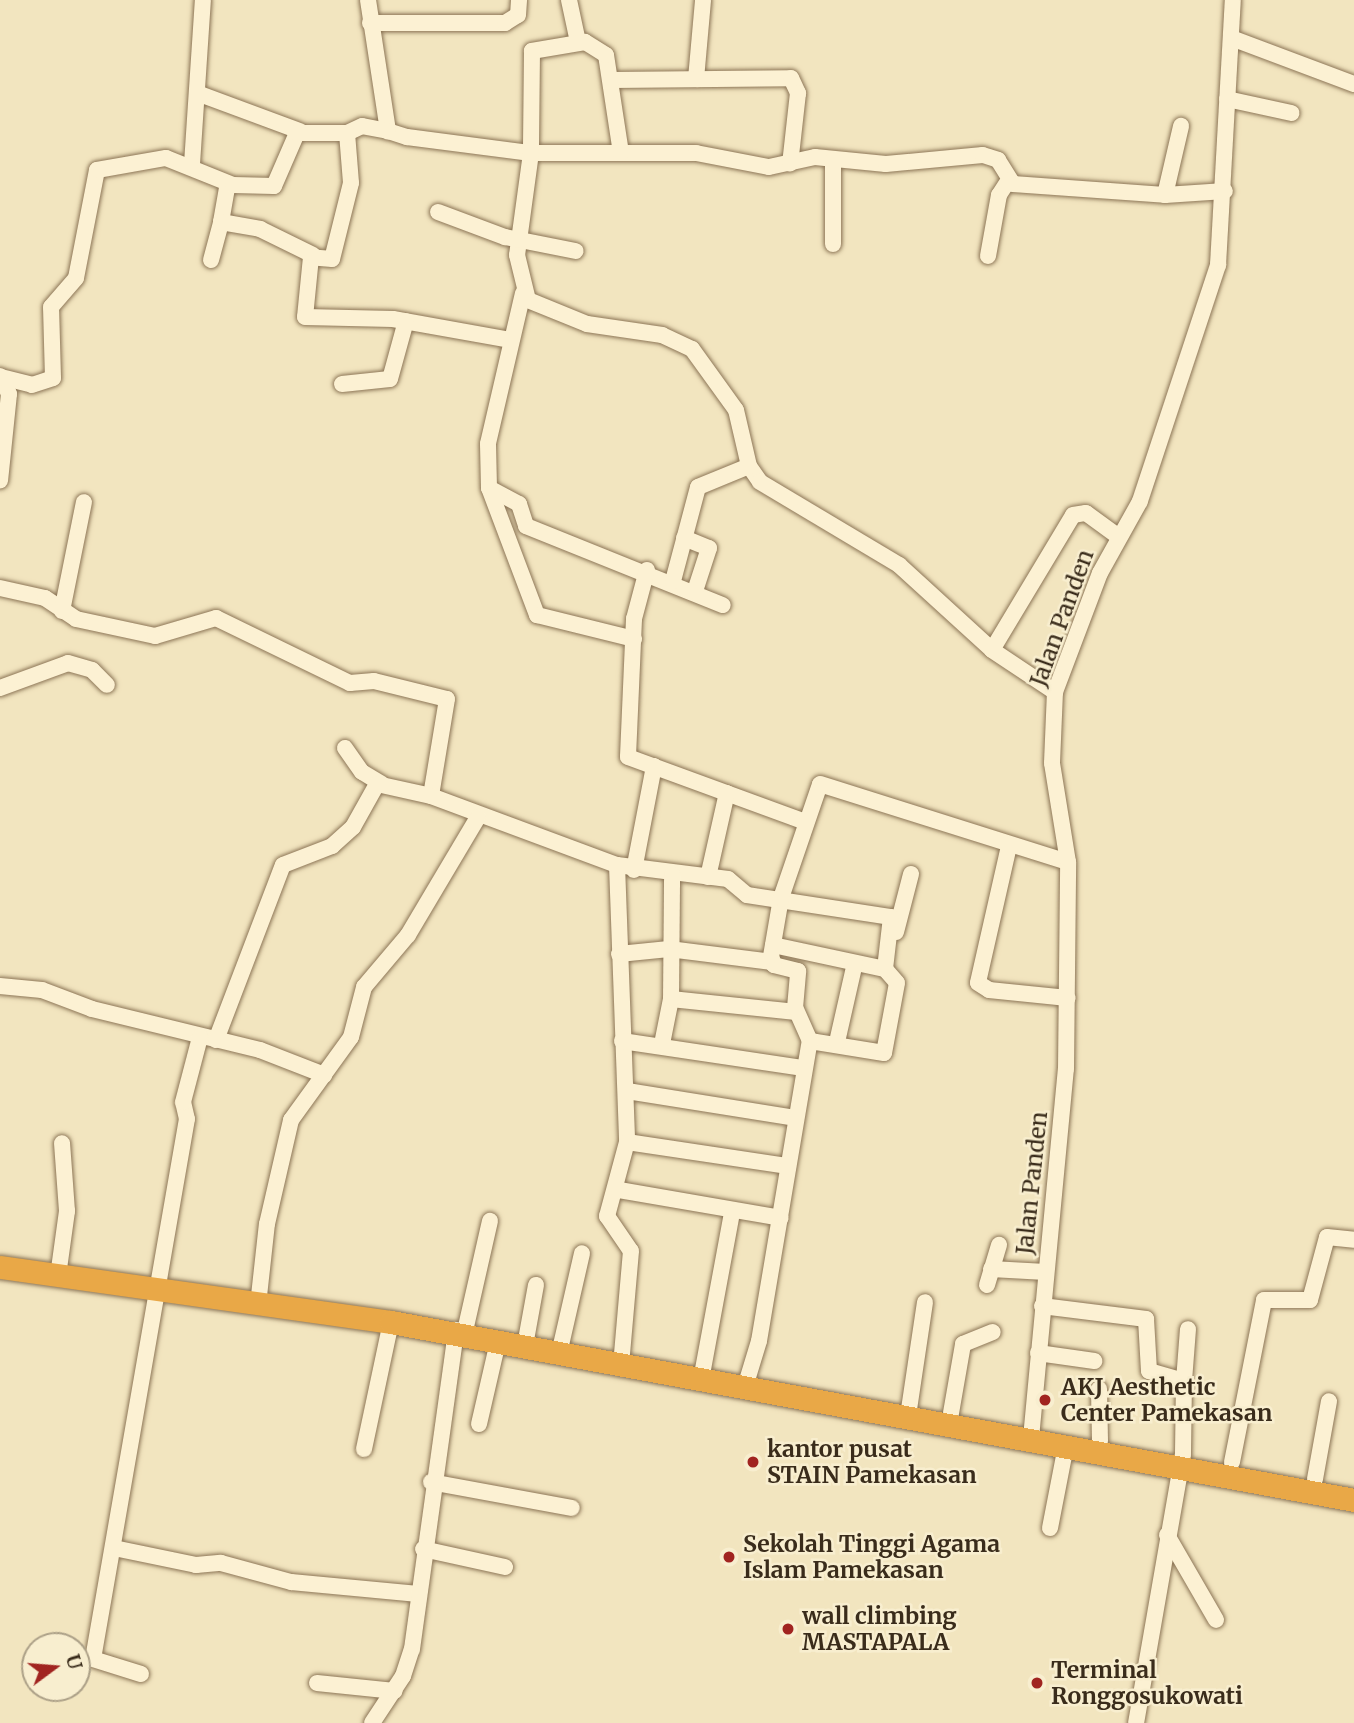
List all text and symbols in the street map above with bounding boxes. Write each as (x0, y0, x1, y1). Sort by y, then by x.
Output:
street label: Jalan Panden (1024, 546, 1100, 690)
street label: Jalan Panden (1011, 1110, 1053, 1256)
place label: AKJ Aesthetic Center Pamekasan (1061, 1373, 1272, 1427)
marker: AKJ Aesthetic Center Pamekasan (1035, 1390, 1055, 1410)
place label: kantor pusat STAIN Pamekasan (767, 1435, 977, 1489)
marker: kantor pusat STAIN Pamekasan (745, 1454, 761, 1470)
place label: Sekolah Tinggi Agama Islam Pamekasan (743, 1530, 1000, 1584)
marker: Sekolah Tinggi Agama Islam Pamekasan (721, 1549, 737, 1565)
place label: wall climbing MASTAPALA (802, 1602, 957, 1656)
marker: wall climbing MASTAPALA (780, 1621, 796, 1637)
north arrow (21, 1632, 91, 1702)
text: U (61, 1652, 88, 1672)
place label: Terminal Ronggosukowati (1051, 1656, 1243, 1710)
marker: Terminal Ronggosukowati (1029, 1675, 1045, 1691)

